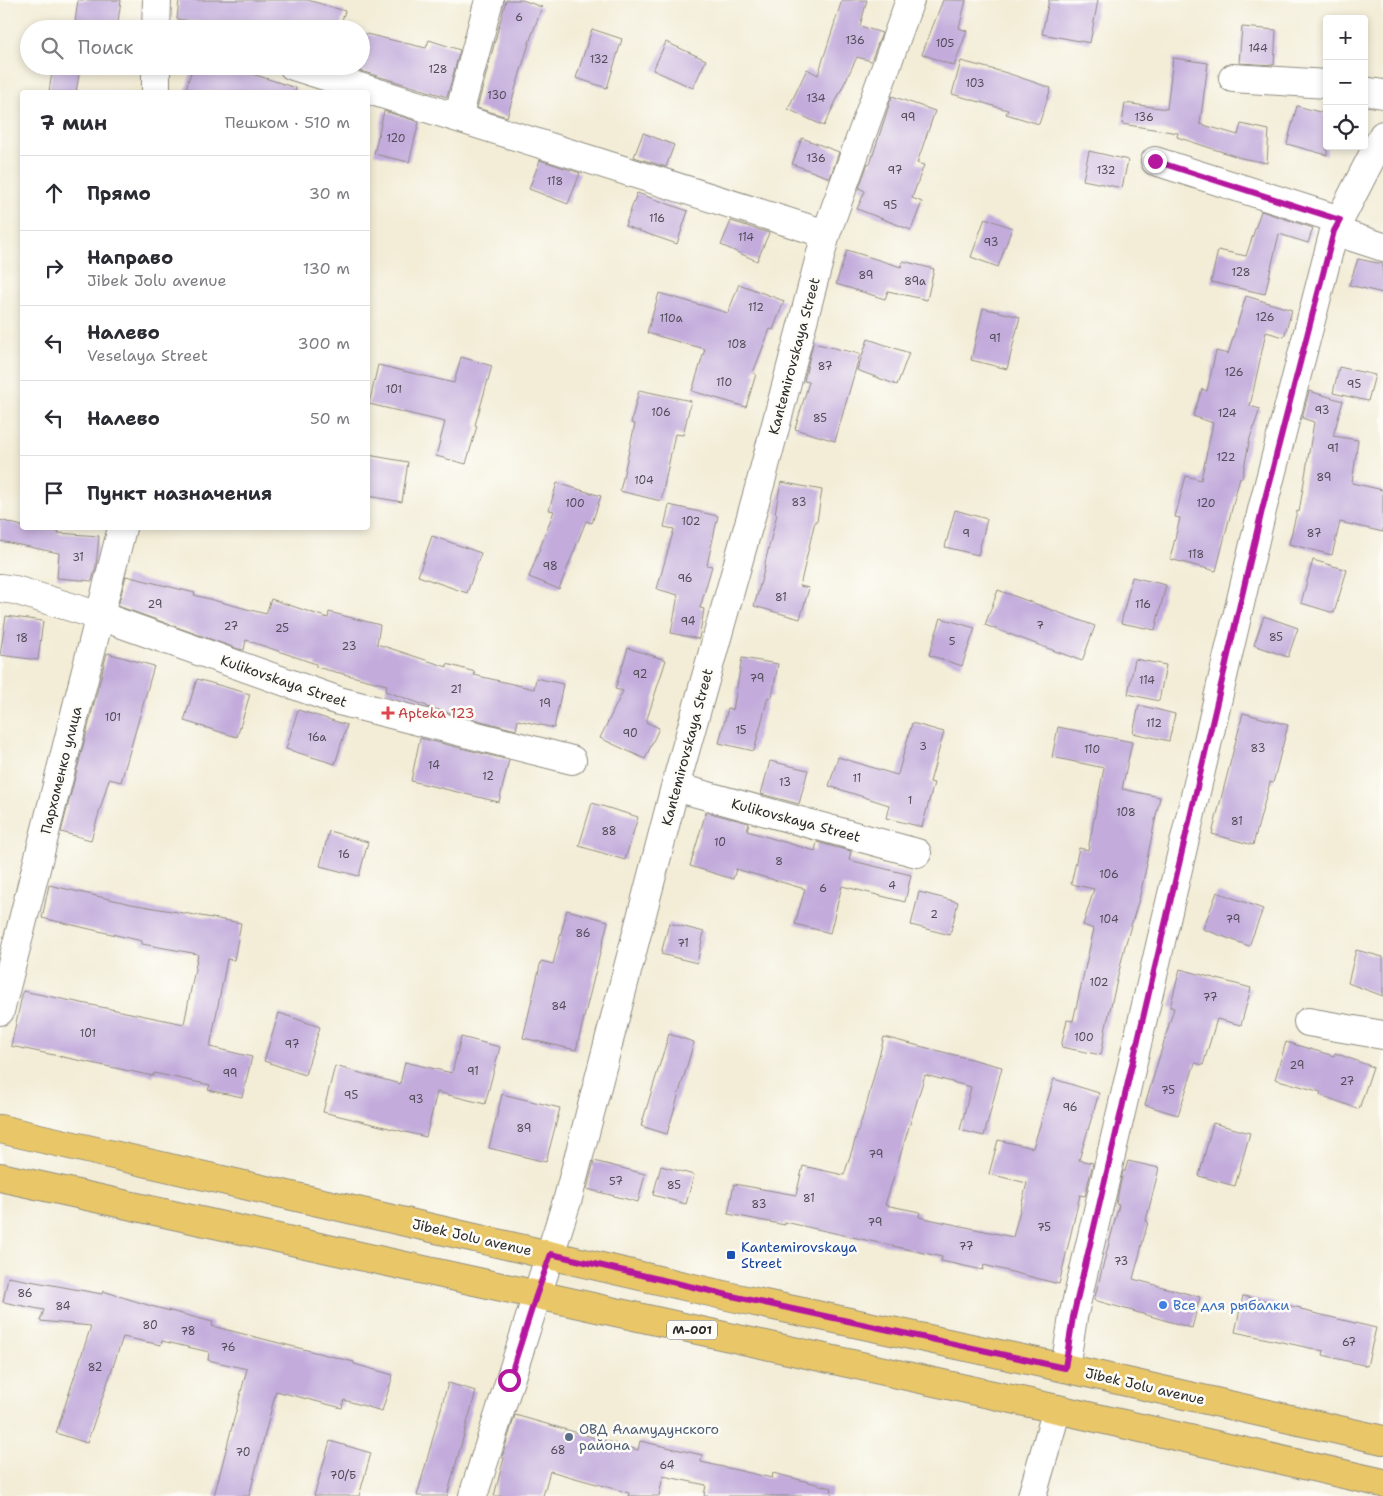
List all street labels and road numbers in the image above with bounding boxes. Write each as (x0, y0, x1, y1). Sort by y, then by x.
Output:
street label: Kantemirovskaya Street (764, 275, 824, 437)
street label: Kulikovskaya Street (218, 651, 350, 711)
street label: Kantemirovskaya Street (657, 666, 717, 828)
street label: Пархоменко улица (36, 704, 86, 836)
street label: Kulikovskaya Street (730, 794, 862, 846)
street label: Jibek Jolu avenue (410, 1214, 534, 1260)
road number: М-001 (667, 1320, 717, 1340)
street label: Jibek Jolu avenue (1083, 1363, 1207, 1409)

